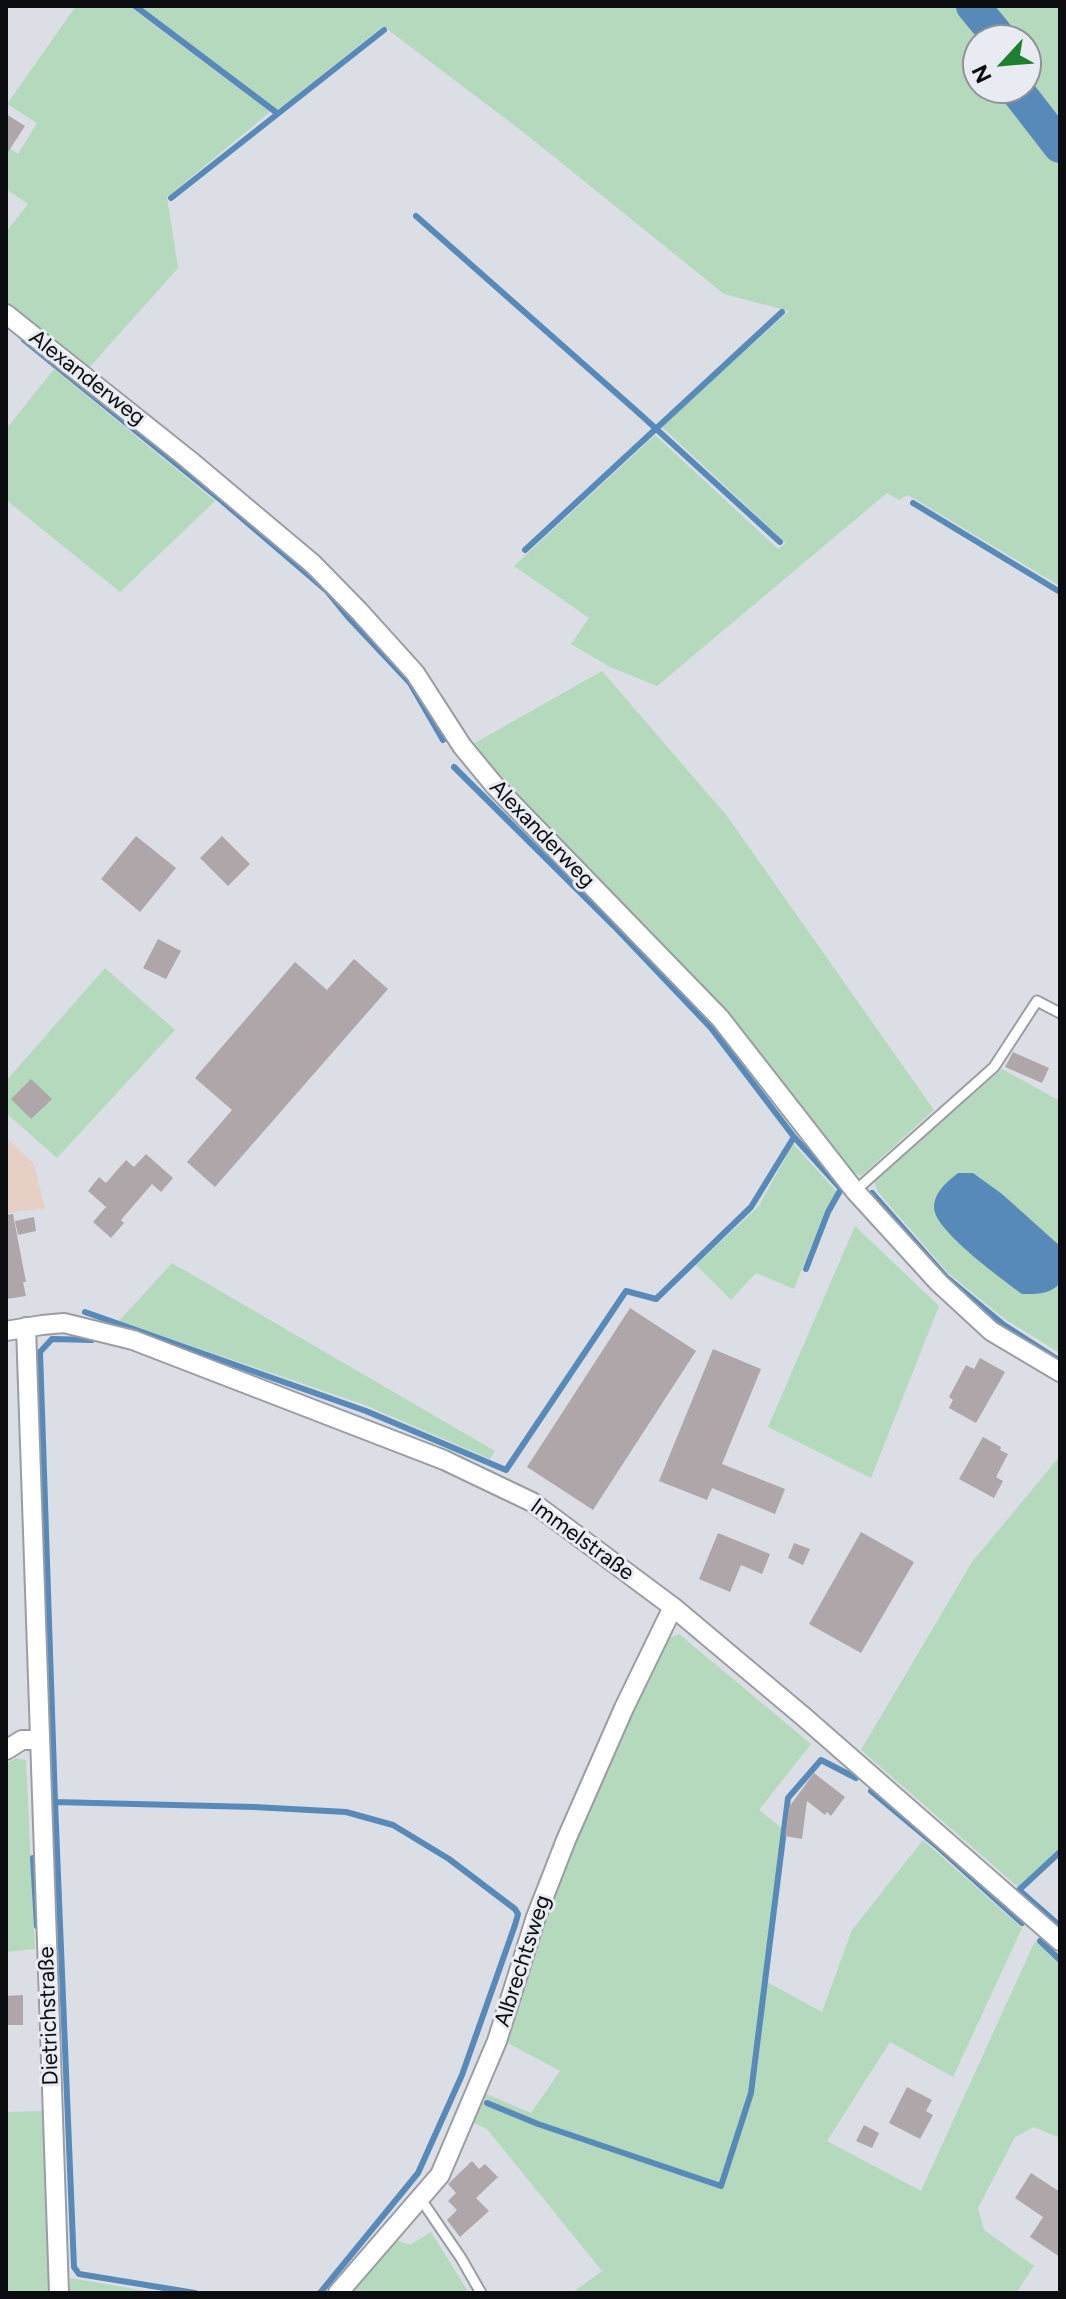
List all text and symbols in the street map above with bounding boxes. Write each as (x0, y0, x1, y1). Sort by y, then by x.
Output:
north arrow (962, 24, 1042, 104)
text: N (966, 60, 998, 87)
street label: Alexanderweg (24, 325, 150, 431)
street label: Alexanderweg (484, 775, 600, 893)
street label: Immelstraße (525, 1493, 639, 1587)
street label: Albrechtsweg (489, 1892, 557, 2030)
street label: Dietrichstraße (33, 1946, 65, 2086)

